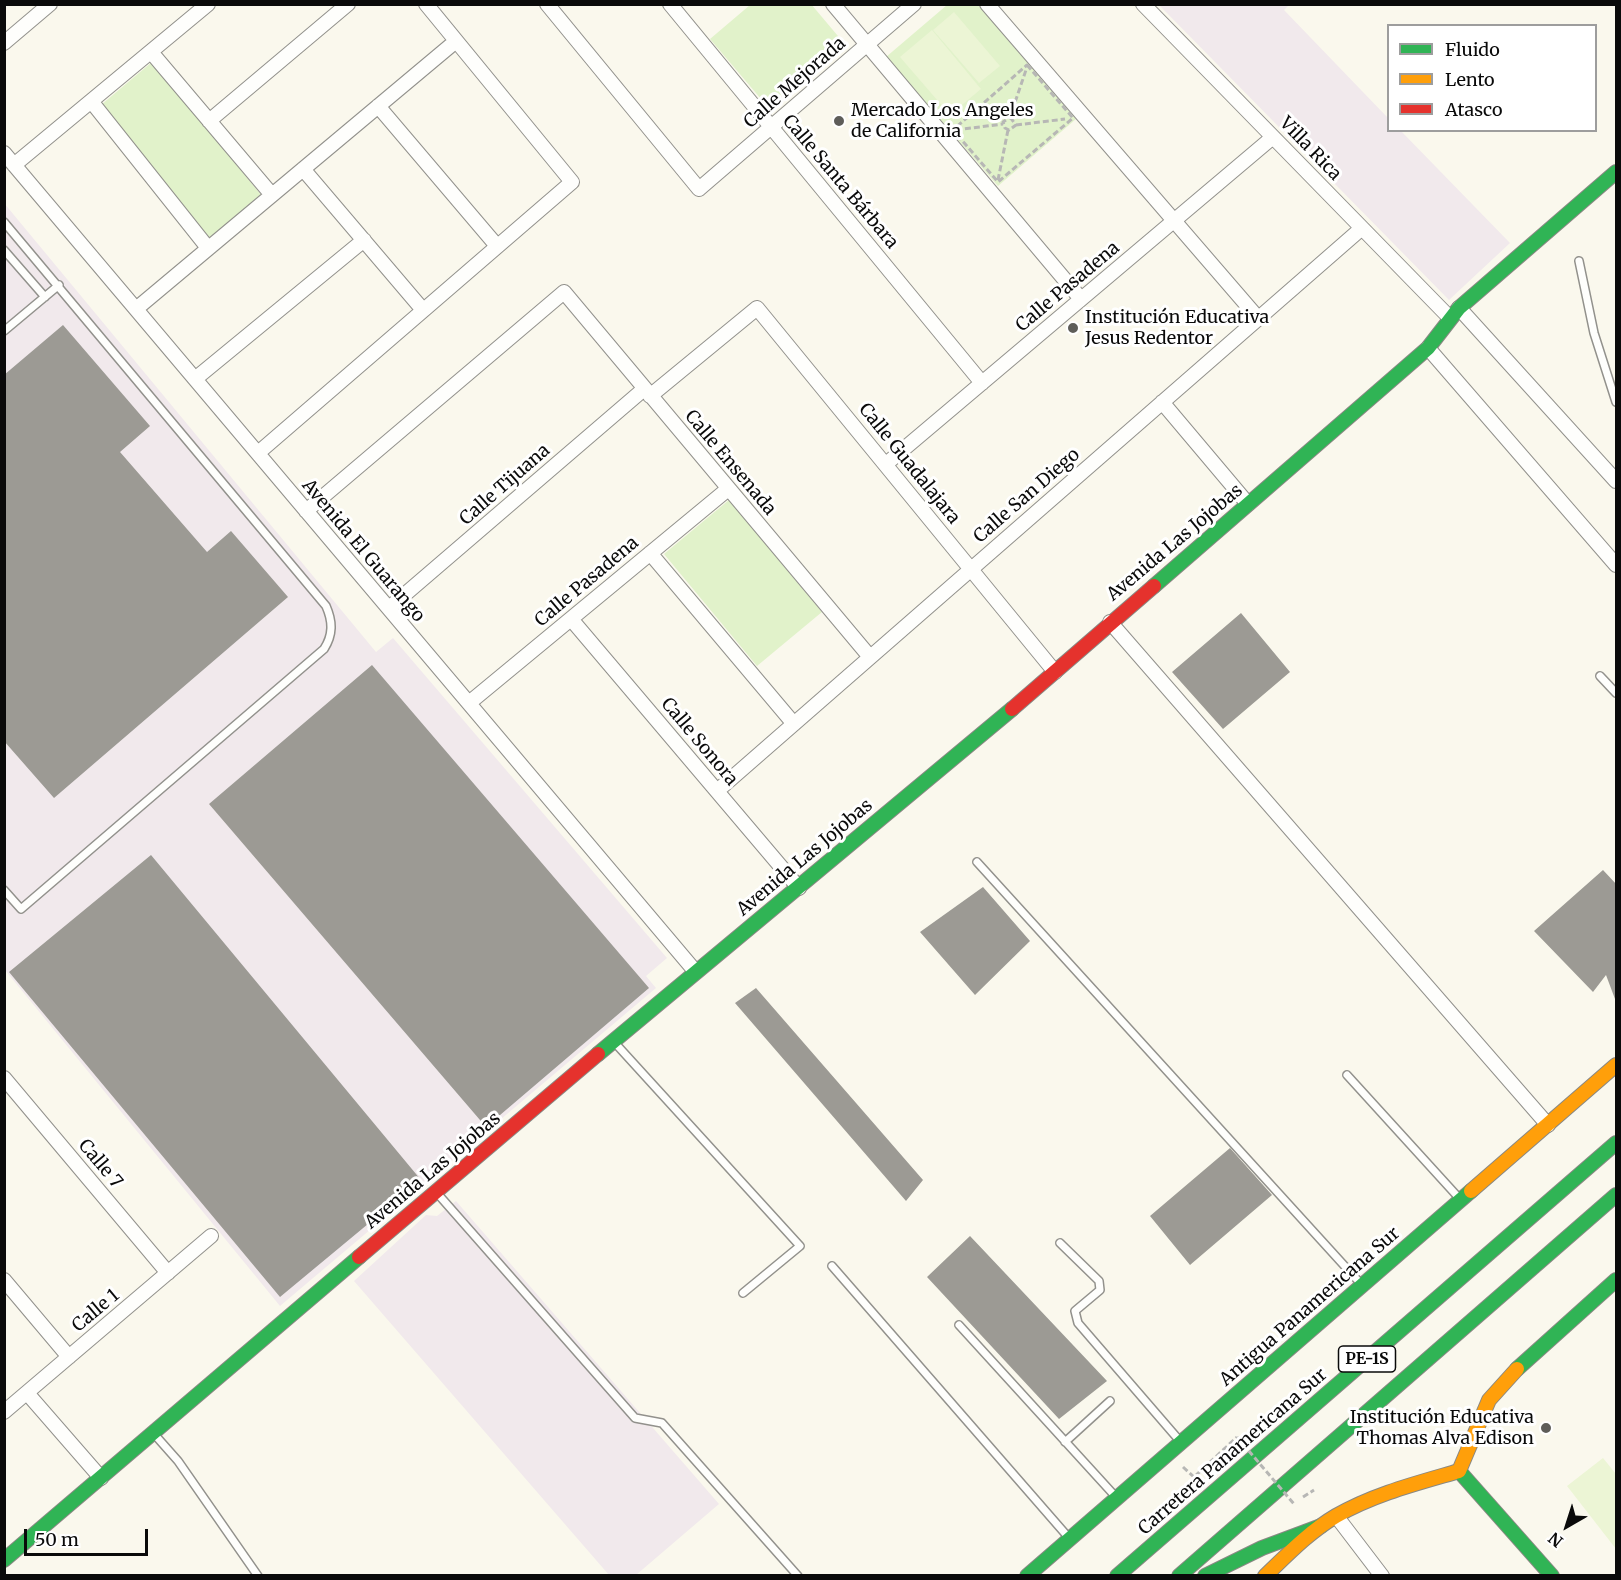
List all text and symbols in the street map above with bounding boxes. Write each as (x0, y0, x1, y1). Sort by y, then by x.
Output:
legend (1387, 24, 1597, 132)
street label: Calle Mejorada (740, 33, 850, 133)
text: Fluido (1445, 38, 1500, 61)
text: Lento (1445, 68, 1495, 91)
text: Atasco (1445, 98, 1503, 121)
place label: Mercado Los Angeles de California (851, 100, 1034, 142)
street label: Calle Santa Bárbara (778, 111, 902, 253)
street label: Villa Rica (1275, 113, 1345, 185)
marker: Mercado Los Angeles de California (832, 114, 846, 128)
street label: Calle Pasadena (1012, 237, 1124, 337)
place label: Institución Educativa Jesus Redentor (1085, 307, 1269, 350)
marker: Institución Educativa Jesus Redentor (1066, 321, 1080, 335)
street label: Calle Guadalajara (854, 399, 964, 529)
street label: Calle Ensenada (680, 406, 780, 520)
street label: Calle Tijuana (456, 440, 554, 530)
street label: Calle San Diego (970, 444, 1084, 548)
street label: Avenida El Guarango (297, 475, 429, 627)
street label: Avenida Las Jojobas (1103, 480, 1247, 606)
street label: Calle Pasadena (531, 532, 643, 632)
street label: Calle Sonora (656, 694, 742, 790)
street label: Avenida Las Jojobas (733, 795, 877, 921)
street label: Avenida Las Jojobas (361, 1108, 505, 1234)
street label: Calle 7 (73, 1135, 127, 1193)
street label: Antigua Panamericana Sur (1216, 1223, 1404, 1391)
street label: Calle 1 (68, 1285, 124, 1337)
road number: PE-1S (1338, 1346, 1396, 1372)
street label: Carretera Panamericana Sur (1134, 1364, 1332, 1540)
place label: Institución Educativa Thomas Alva Edison (1350, 1407, 1534, 1450)
marker: Institución Educativa Thomas Alva Edison (1539, 1421, 1553, 1435)
north arrow (1537, 1496, 1597, 1556)
scale bar (27, 1517, 152, 1555)
text: 50 m (35, 1528, 79, 1551)
text: N (1544, 1528, 1567, 1552)

